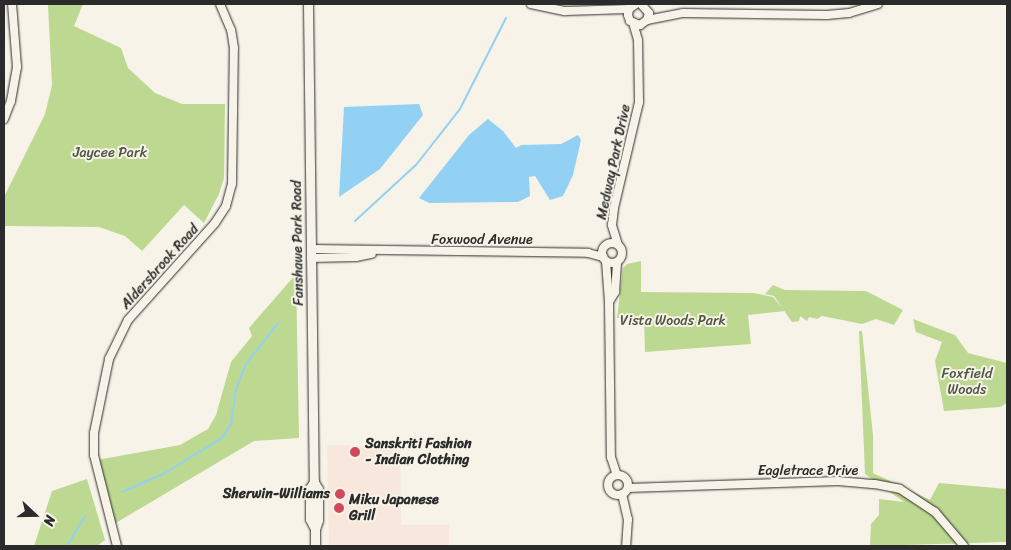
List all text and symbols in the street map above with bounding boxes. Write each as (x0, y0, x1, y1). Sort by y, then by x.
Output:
street label: Medway Park Drive (594, 103, 634, 221)
park label: Jaycee Park (73, 145, 147, 161)
street label: Fanshawe Park Road (289, 180, 307, 306)
street label: Aldersbrook Road (118, 221, 202, 313)
street label: Foxwood Avenue (431, 232, 533, 248)
park label: Vista Woods Park (620, 313, 726, 329)
park label: Foxfield Woods (942, 366, 992, 398)
place label: Sanskriti Fashion - Indian Clothing (365, 436, 472, 468)
marker: Sanskriti Fashion - Indian Clothing (349, 446, 361, 458)
street label: Eagletrace Drive (758, 463, 858, 479)
place label: Sherwin-Williams (223, 486, 330, 502)
marker: Sherwin-Williams (334, 488, 346, 500)
north arrow (10, 490, 60, 540)
place label: Miku Japanese Grill (349, 492, 438, 524)
marker: Miku Japanese Grill (333, 502, 345, 514)
text: N (36, 512, 63, 530)

